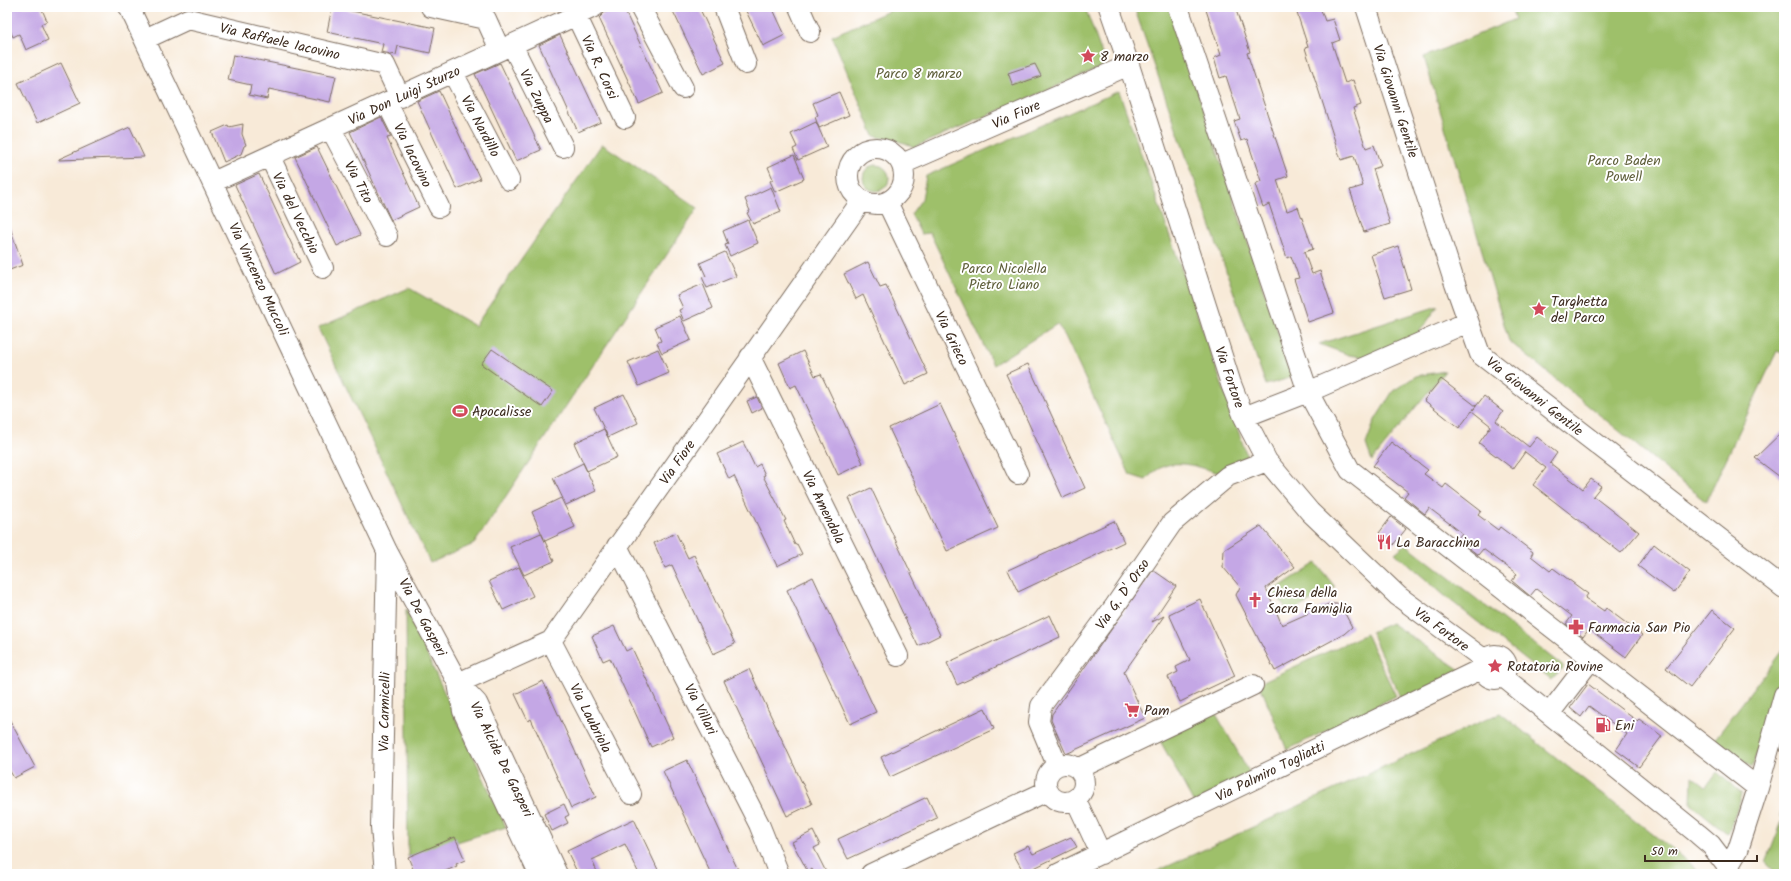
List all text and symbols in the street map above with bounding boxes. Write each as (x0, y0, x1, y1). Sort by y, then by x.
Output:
street label: Via Raffaele Iacovino (217, 17, 342, 67)
street label: Via R. Corsi (575, 32, 624, 104)
street label: Via Giovanni Gentile (1366, 42, 1424, 162)
place label: 8 marzo (1100, 46, 1149, 68)
place icon: 8 marzo (1079, 47, 1097, 65)
street label: Via Don Luigi Sturzo (345, 60, 464, 132)
park label: Parco 8 marzo (876, 63, 962, 85)
street label: Via Zuppa (513, 65, 559, 127)
street label: Via Nardillo (455, 92, 506, 161)
street label: Via Fiore (989, 94, 1045, 135)
street label: Via Iacovino (387, 119, 437, 191)
park label: Parco Baden Powell (1587, 150, 1661, 188)
street label: Via Tito (338, 157, 379, 208)
street label: Via del Vecchio (266, 169, 324, 258)
street label: Via Vincenzo Muccoli (222, 219, 294, 340)
park label: Parco Nicolella Pietro Liano (961, 258, 1047, 296)
place label: Targhetta del Parco (1551, 291, 1608, 329)
place icon: Targhetta del Parco (1530, 300, 1548, 318)
street label: Via Grieco (928, 307, 974, 369)
street label: Via Fortore (1208, 344, 1250, 412)
street label: Via Giovanni Gentile (1481, 352, 1588, 442)
place label: Apocalisse (472, 401, 532, 423)
sports icon: Apocalisse (451, 402, 469, 420)
street label: Via Fiore (654, 435, 702, 490)
street label: Via Amendola (796, 467, 850, 548)
place label: La Baracchina (1396, 532, 1480, 554)
restaurant icon: La Baracchina (1375, 533, 1393, 551)
street label: Via G. D' Orso (1090, 554, 1156, 635)
street label: Via De Gasperi (392, 574, 452, 661)
place label: Chiesa della Sacra Famiglia (1267, 582, 1352, 620)
church icon: Chiesa della Sacra Famiglia (1246, 591, 1264, 609)
street label: Via Fortore (1409, 602, 1474, 658)
place label: Farmacia San Pio (1588, 617, 1690, 639)
pharmacy icon: Farmacia San Pio (1567, 618, 1585, 636)
place label: Rotatoria Rovine (1507, 656, 1604, 678)
place icon: Rotatoria Rovine (1486, 657, 1504, 675)
street label: Via Carmicelli (373, 671, 397, 752)
street label: Via Laubriola (563, 680, 617, 757)
street label: Via Villari (678, 680, 723, 740)
street label: Via Alcide De Gasperi (464, 698, 539, 822)
place label: Pam (1144, 700, 1169, 722)
supermarket icon: Pam (1123, 701, 1141, 719)
place label: Eni (1615, 715, 1635, 737)
fuel station icon: Eni (1594, 716, 1612, 734)
street label: Via Palmiro Togliatti (1212, 736, 1330, 808)
scale bar (1645, 837, 1757, 863)
text: 50 m (1651, 842, 1678, 861)

